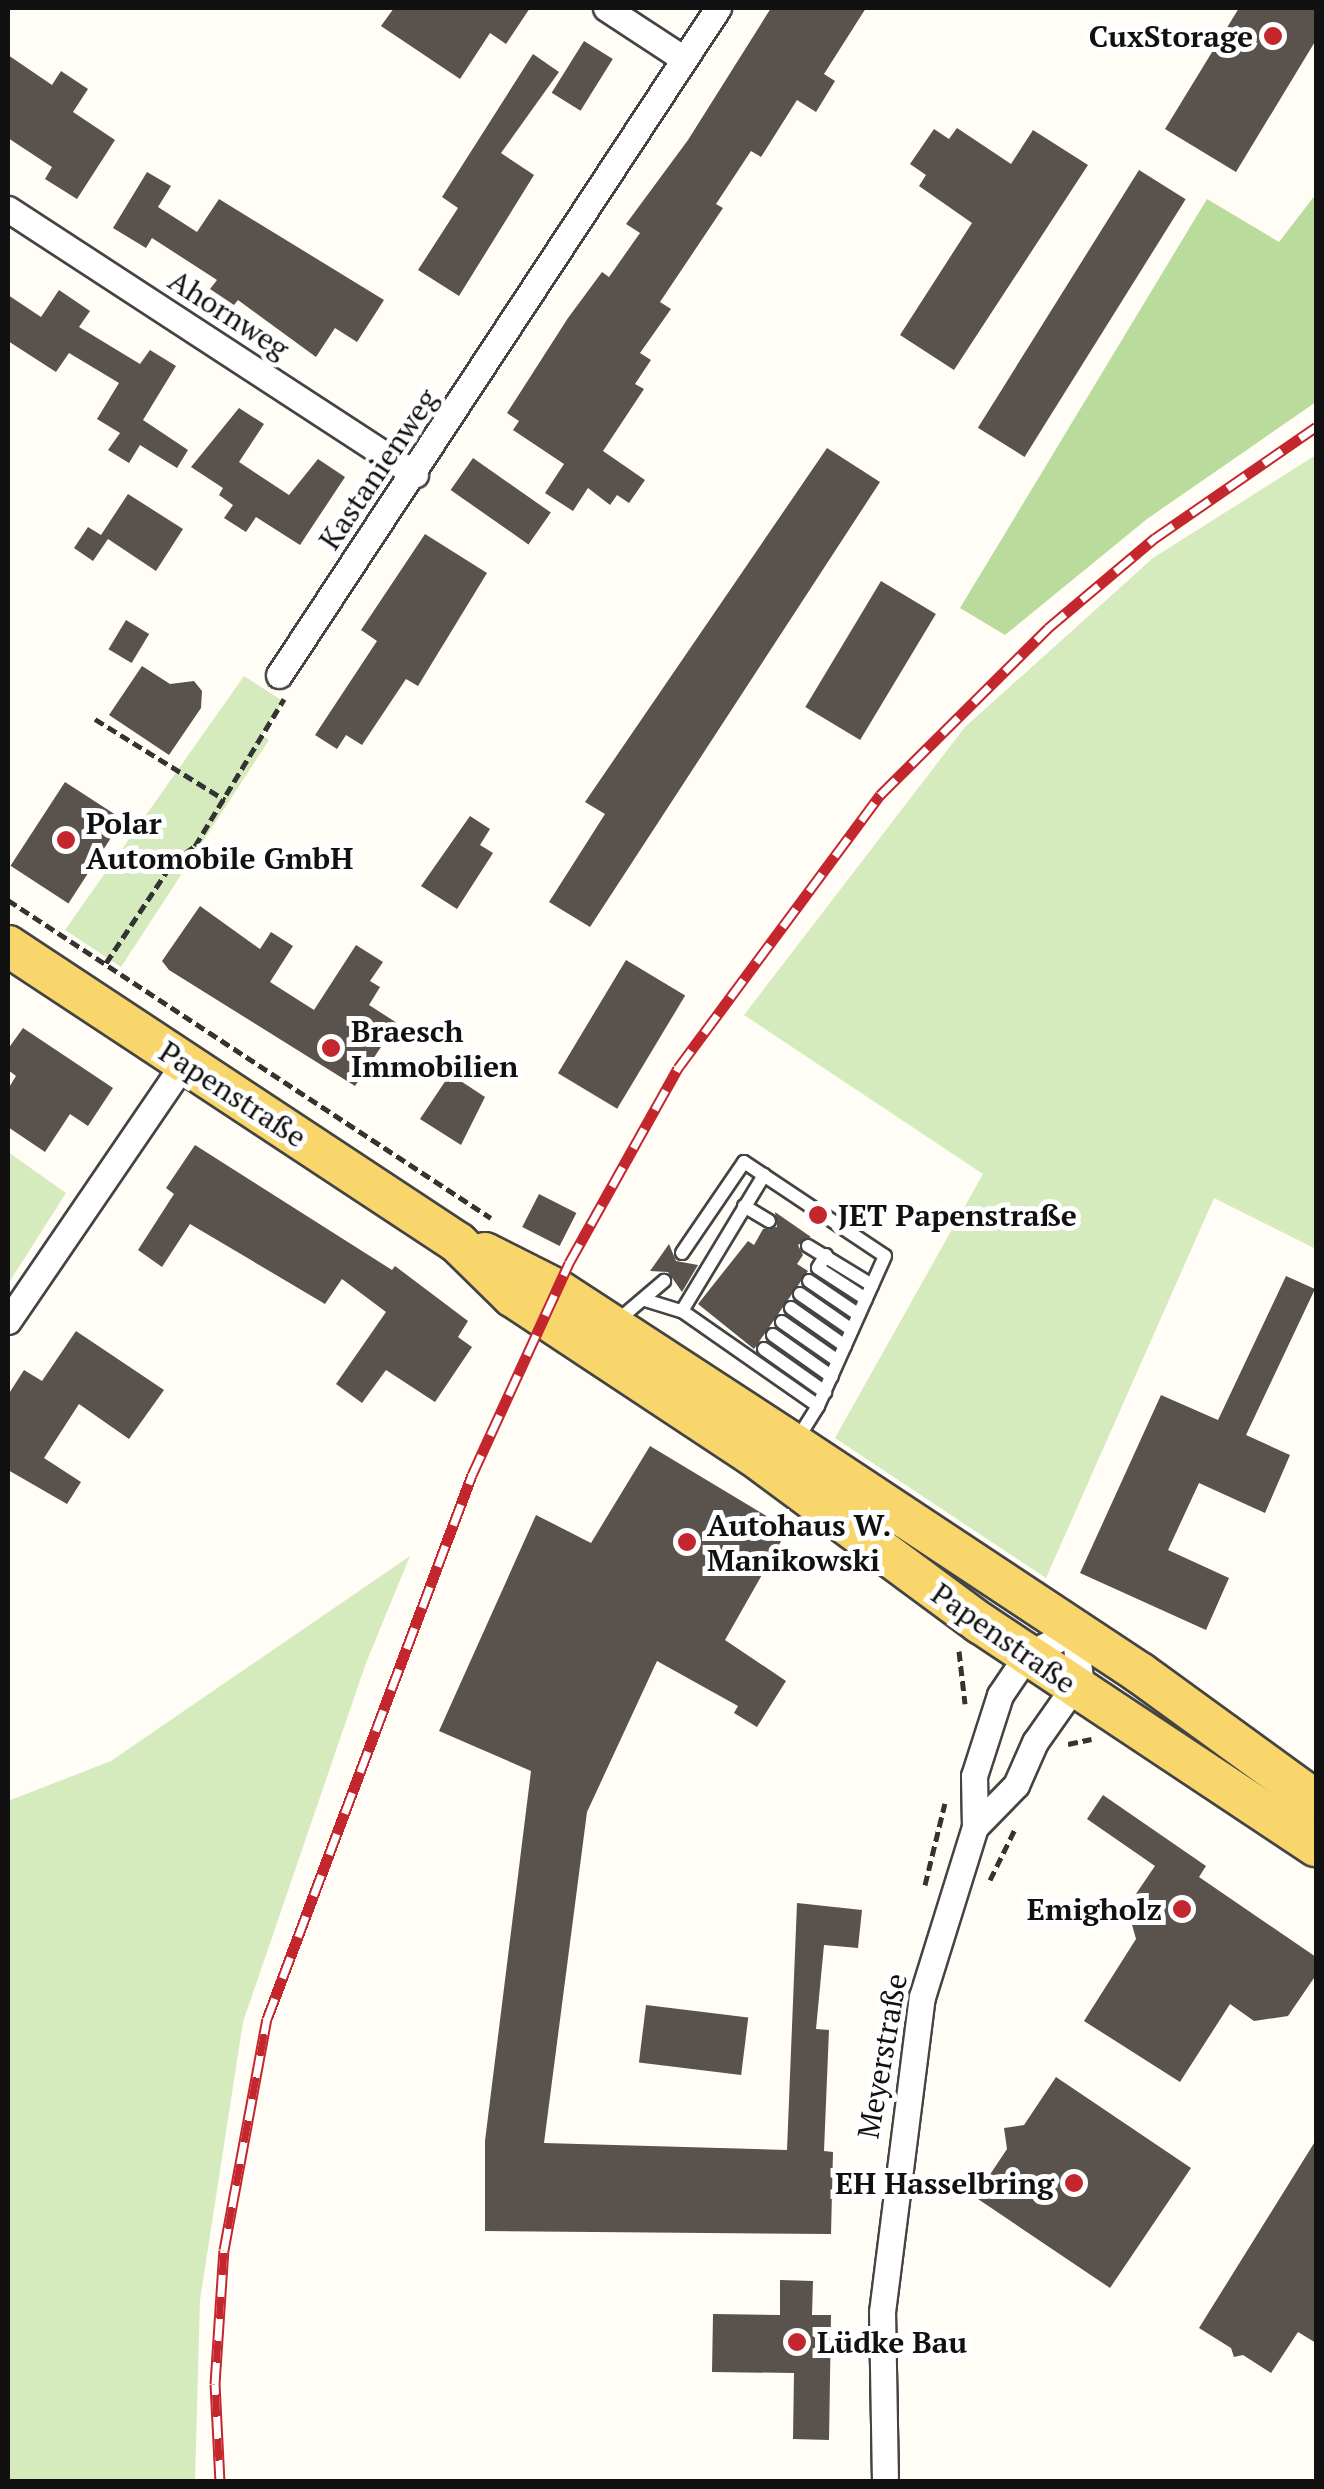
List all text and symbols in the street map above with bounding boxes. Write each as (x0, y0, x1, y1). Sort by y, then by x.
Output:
place label: CuxStorage (1089, 18, 1253, 54)
marker: CuxStorage (1262, 25, 1284, 47)
street label: Ahornweg (162, 262, 296, 366)
street label: Kastanienweg (311, 382, 445, 556)
place label: Polar Automobile GmbH (86, 805, 353, 876)
marker: Polar Automobile GmbH (55, 829, 77, 851)
place label: Braesch Immobilien (351, 1013, 518, 1084)
street label: Papenstraße (153, 1033, 313, 1155)
marker: Braesch Immobilien (320, 1037, 342, 1059)
place label: JET Papenstraße (838, 1197, 1077, 1233)
marker: JET Papenstraße (807, 1204, 829, 1226)
place label: Autohaus W. Manikowski (707, 1507, 891, 1578)
marker: Autohaus W. Manikowski (676, 1531, 698, 1553)
street label: Papenstraße (925, 1575, 1083, 1701)
place label: Emigholz (1027, 1891, 1162, 1927)
marker: Emigholz (1171, 1898, 1193, 1920)
street label: Meyerstraße (850, 1971, 914, 2141)
place label: EH Hasselbring (835, 2165, 1054, 2201)
marker: EH Hasselbring (1063, 2172, 1085, 2194)
place label: Lüdke Bau (817, 2324, 967, 2360)
marker: Lüdke Bau (786, 2331, 808, 2353)

